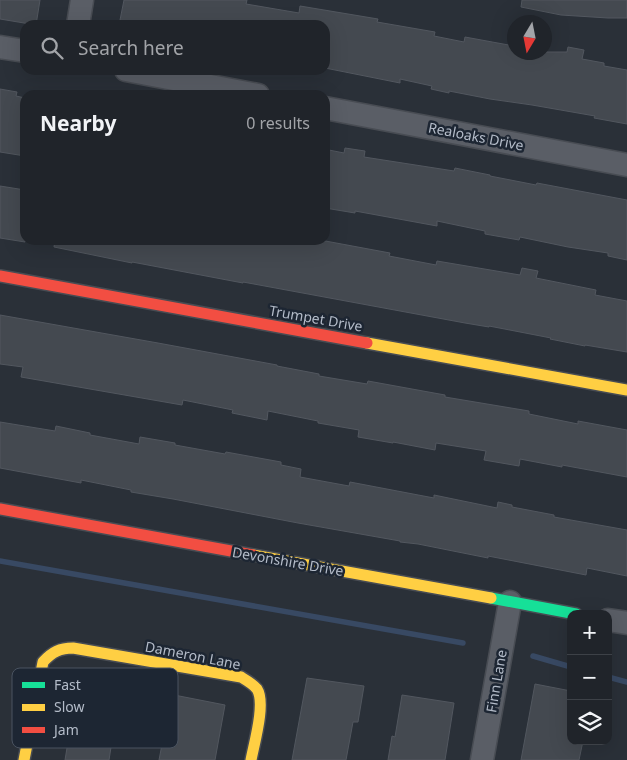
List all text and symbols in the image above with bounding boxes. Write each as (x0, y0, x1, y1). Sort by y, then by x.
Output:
north arrow (507, 15, 552, 60)
search box (20, 20, 330, 75)
icon: search (38, 34, 66, 62)
text: Search here (78, 35, 184, 61)
text: Nearby (40, 109, 116, 137)
text: 0 results (246, 112, 310, 134)
street label: Realoaks Drive (427, 117, 525, 155)
street label: Trumpet Drive (268, 300, 364, 336)
street label: Devonshire Drive (231, 542, 345, 580)
map controls (567, 610, 612, 745)
button: + (567, 610, 612, 655)
street label: Dameron Lane (144, 636, 243, 674)
street label: Finn Lane (481, 648, 511, 714)
button: − (567, 655, 612, 700)
legend (12, 668, 178, 748)
text: Fast (54, 675, 81, 694)
text: Slow (54, 697, 85, 716)
button: layers (567, 700, 612, 745)
text: Jam (52, 720, 79, 739)

